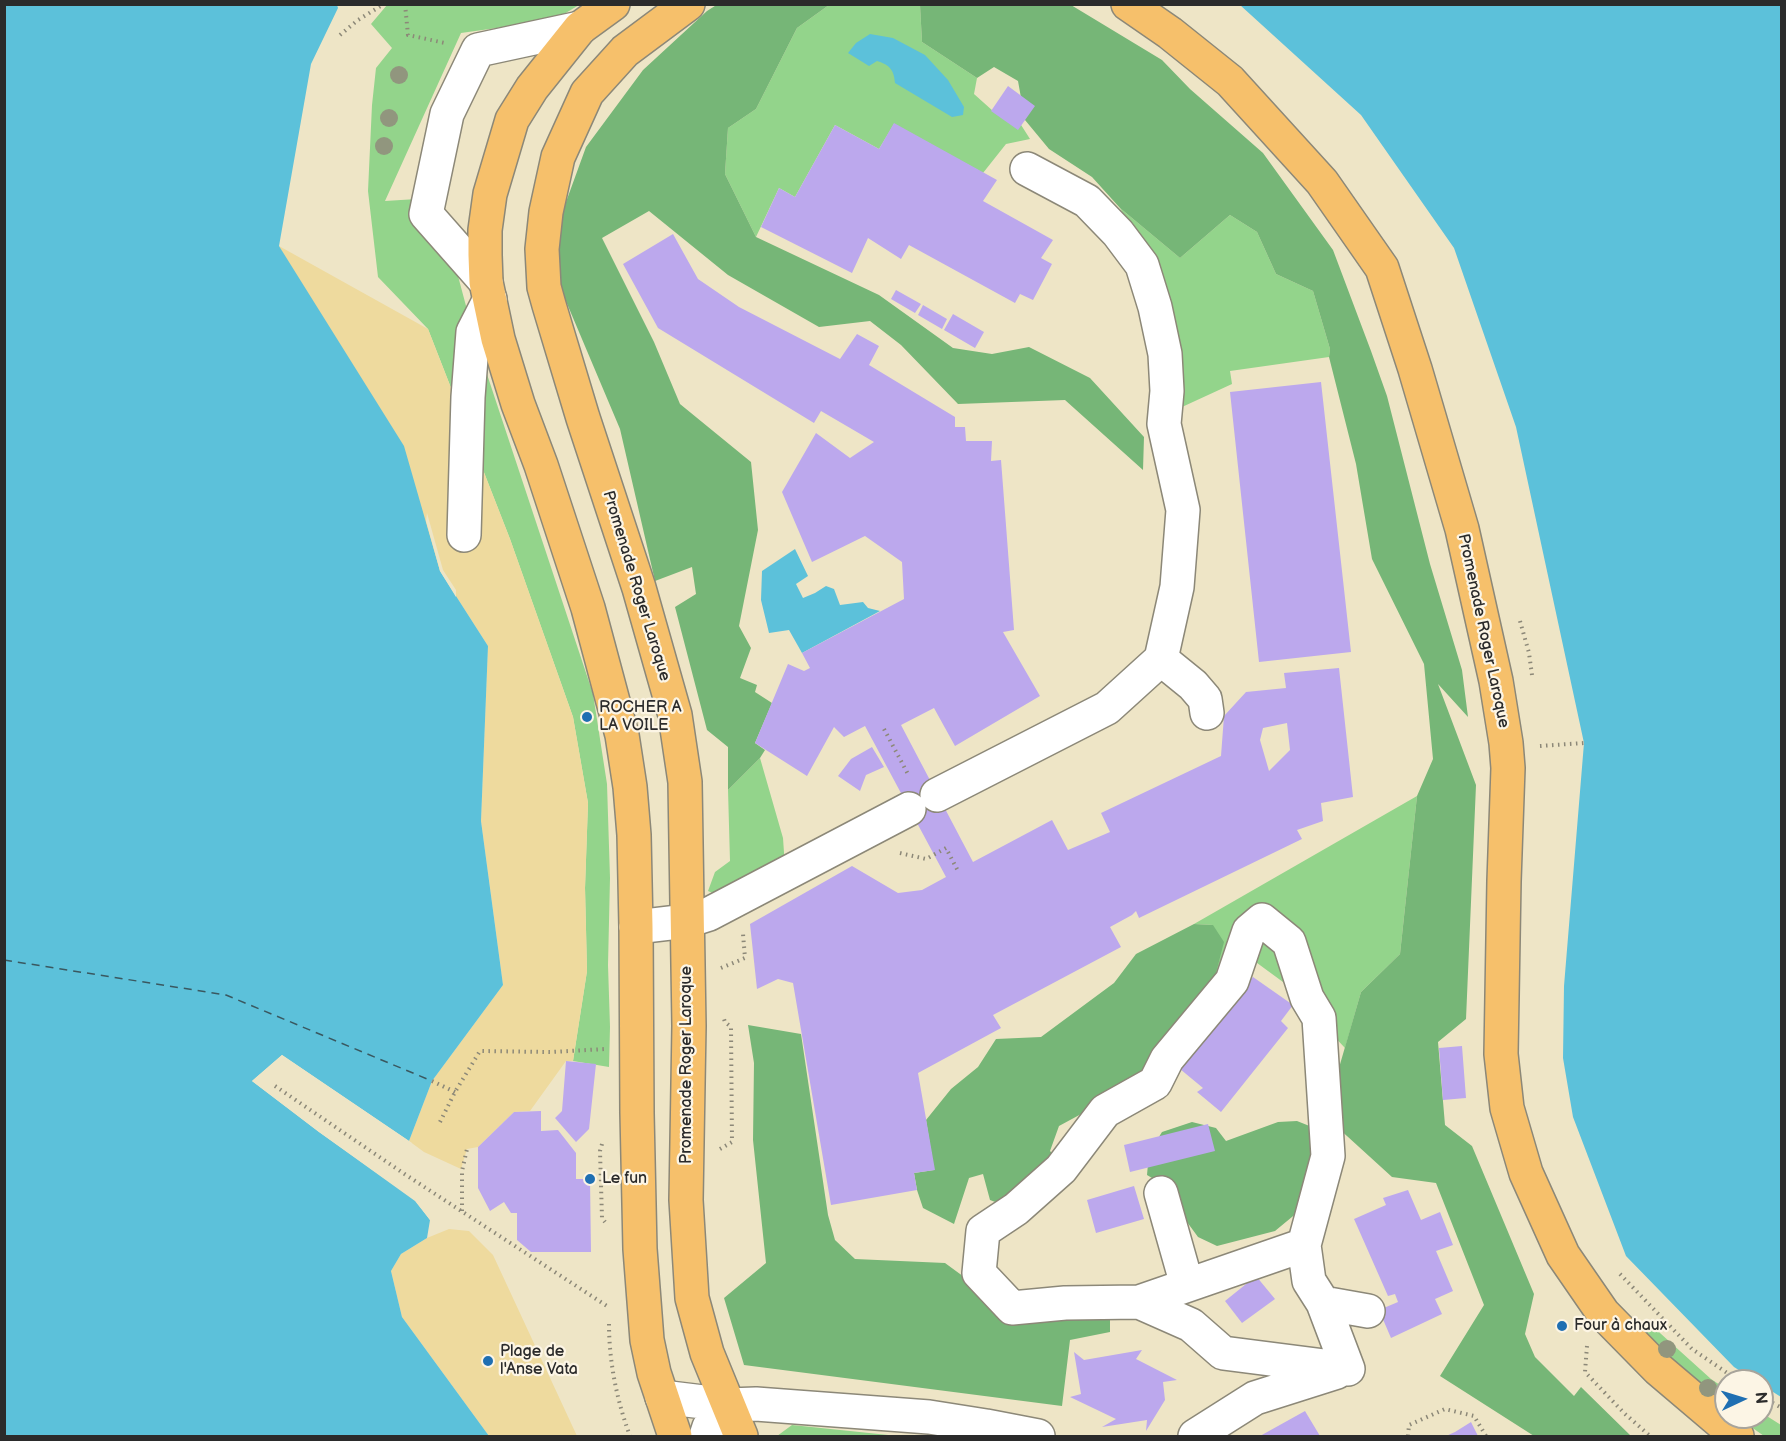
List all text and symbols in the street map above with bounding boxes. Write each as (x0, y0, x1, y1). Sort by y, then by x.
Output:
street label: Promenade Roger Laroque (598, 489, 674, 683)
street label: Promenade Roger Laroque (1453, 532, 1513, 730)
place label: ROCHER A LA VOILE (599, 698, 681, 736)
marker: ROCHER A LA VOILE (580, 710, 594, 724)
street label: Promenade Roger Laroque (677, 966, 697, 1164)
place label: Le fun (602, 1169, 647, 1189)
marker: Le fun (583, 1172, 597, 1186)
place label: Four à chaux (1574, 1316, 1667, 1336)
marker: Four à chaux (1555, 1319, 1569, 1333)
place label: Plage de l'Anse Vata (500, 1342, 578, 1380)
marker: Plage de l'Anse Vata (481, 1354, 495, 1368)
north arrow (1714, 1369, 1774, 1429)
text: N (1751, 1391, 1770, 1405)

